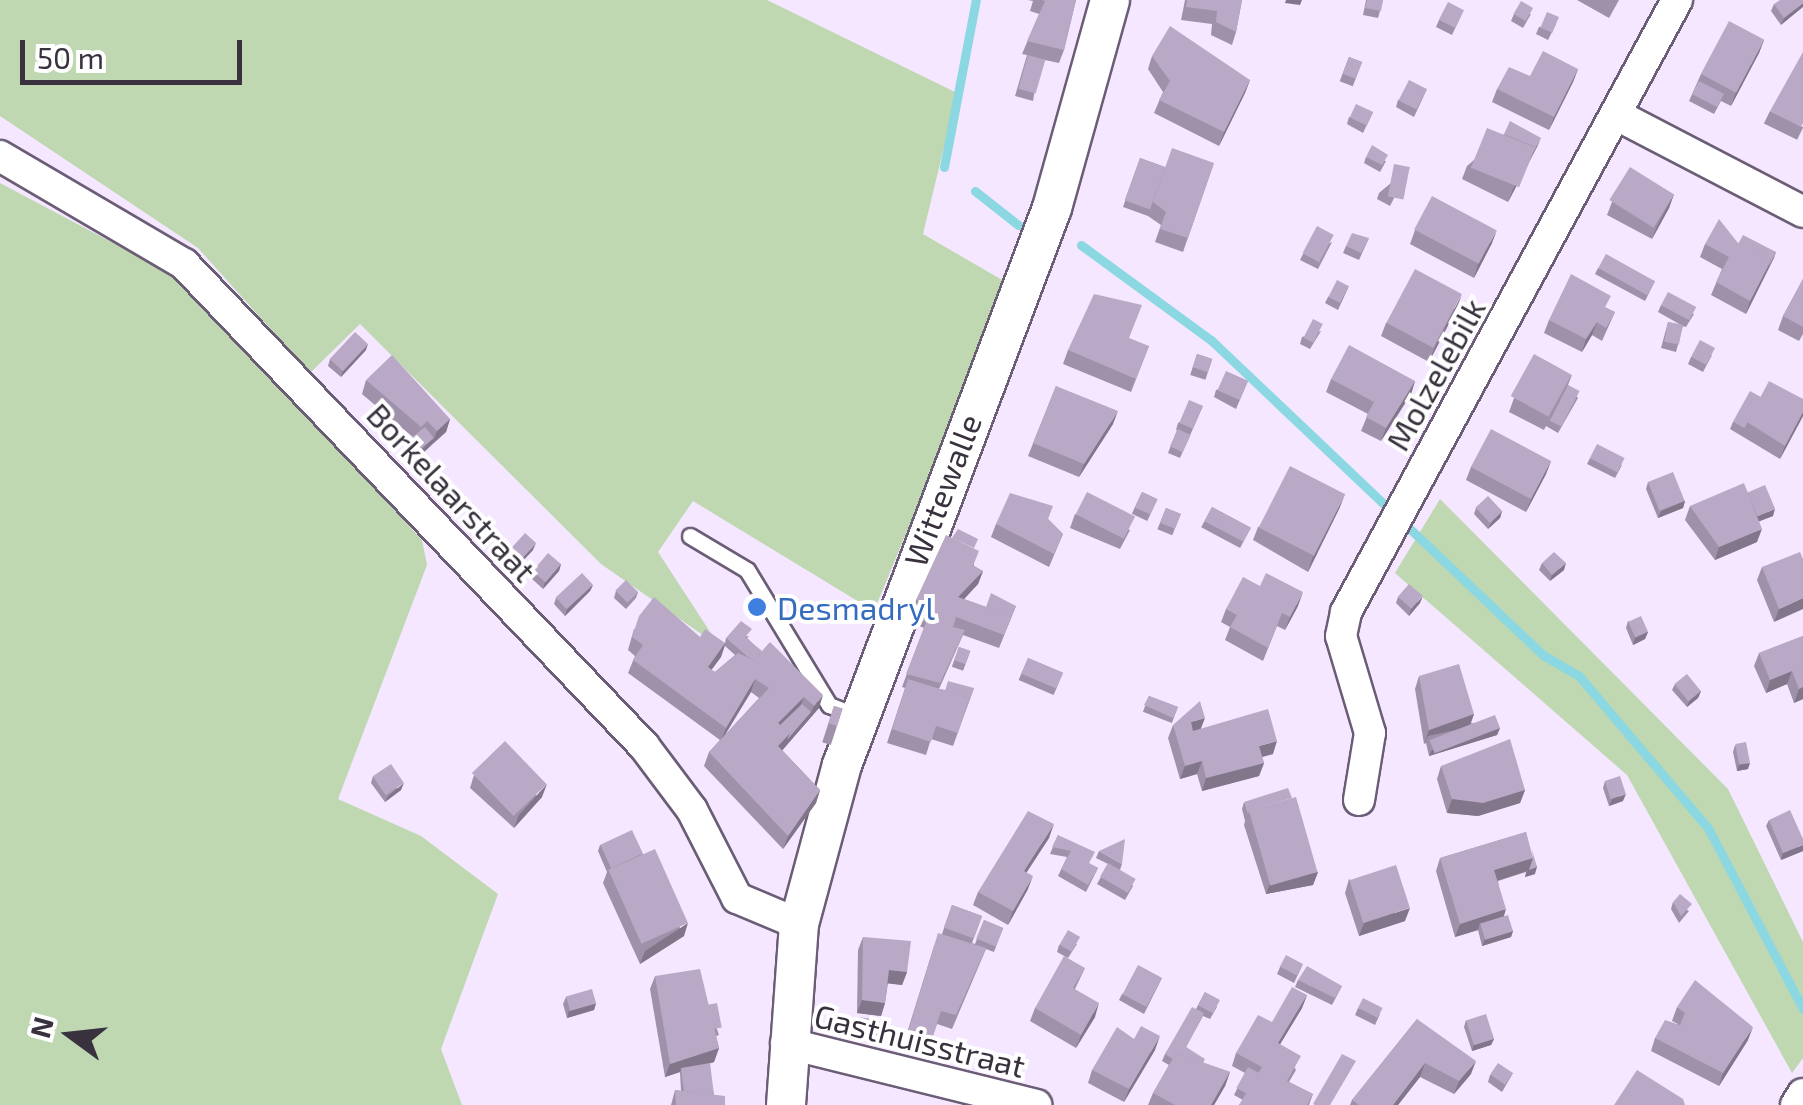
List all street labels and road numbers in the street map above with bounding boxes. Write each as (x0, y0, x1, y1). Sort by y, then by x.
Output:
street label: Molzelebilk (1378, 291, 1492, 457)
street label: Borkelaarstraat (360, 395, 544, 589)
street label: Wittewalle (895, 408, 989, 572)
street label: Gasthuisstraat (811, 995, 1029, 1085)

